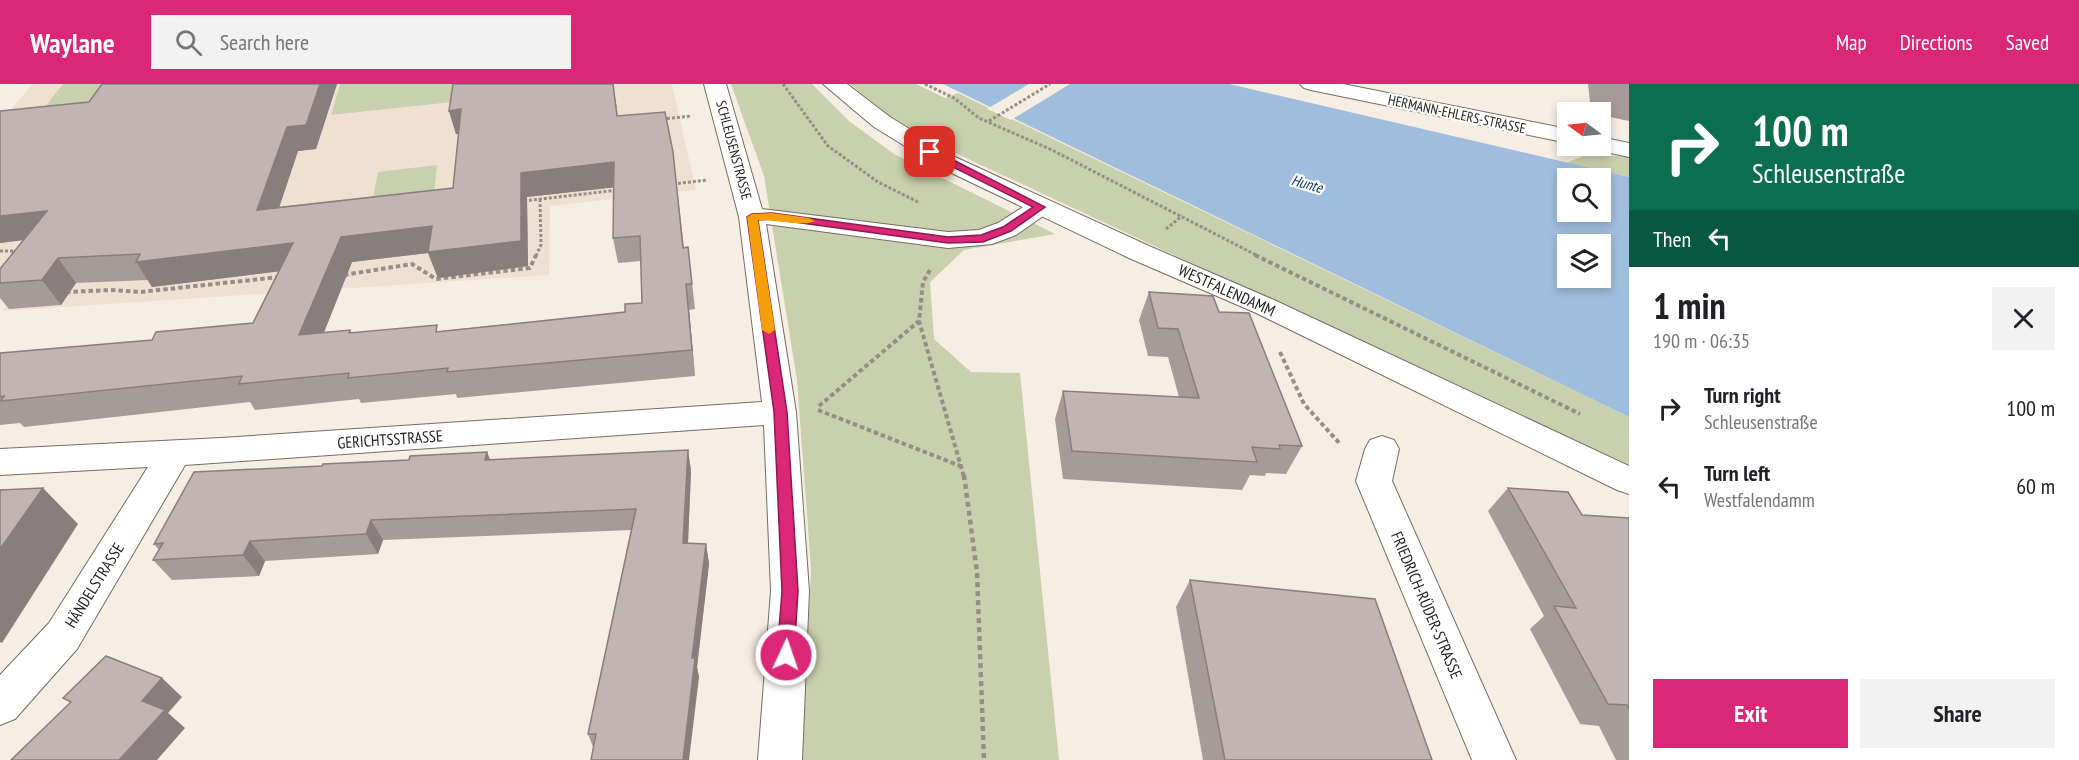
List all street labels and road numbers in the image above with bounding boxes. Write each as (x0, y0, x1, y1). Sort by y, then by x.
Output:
street label: HERMANN-EHLERS-STRASSE (1387, 91, 1527, 137)
street label: SCHLEUSENSTRASSE (712, 98, 756, 202)
street label: WESTFALENDAMM (1175, 260, 1279, 320)
street label: GERICHTSSTRASSE (337, 425, 443, 453)
street label: FRIEDRICH-RÜDER-STRASSE (1387, 528, 1467, 682)
street label: HÄNDELSTRASSE (60, 539, 128, 631)

